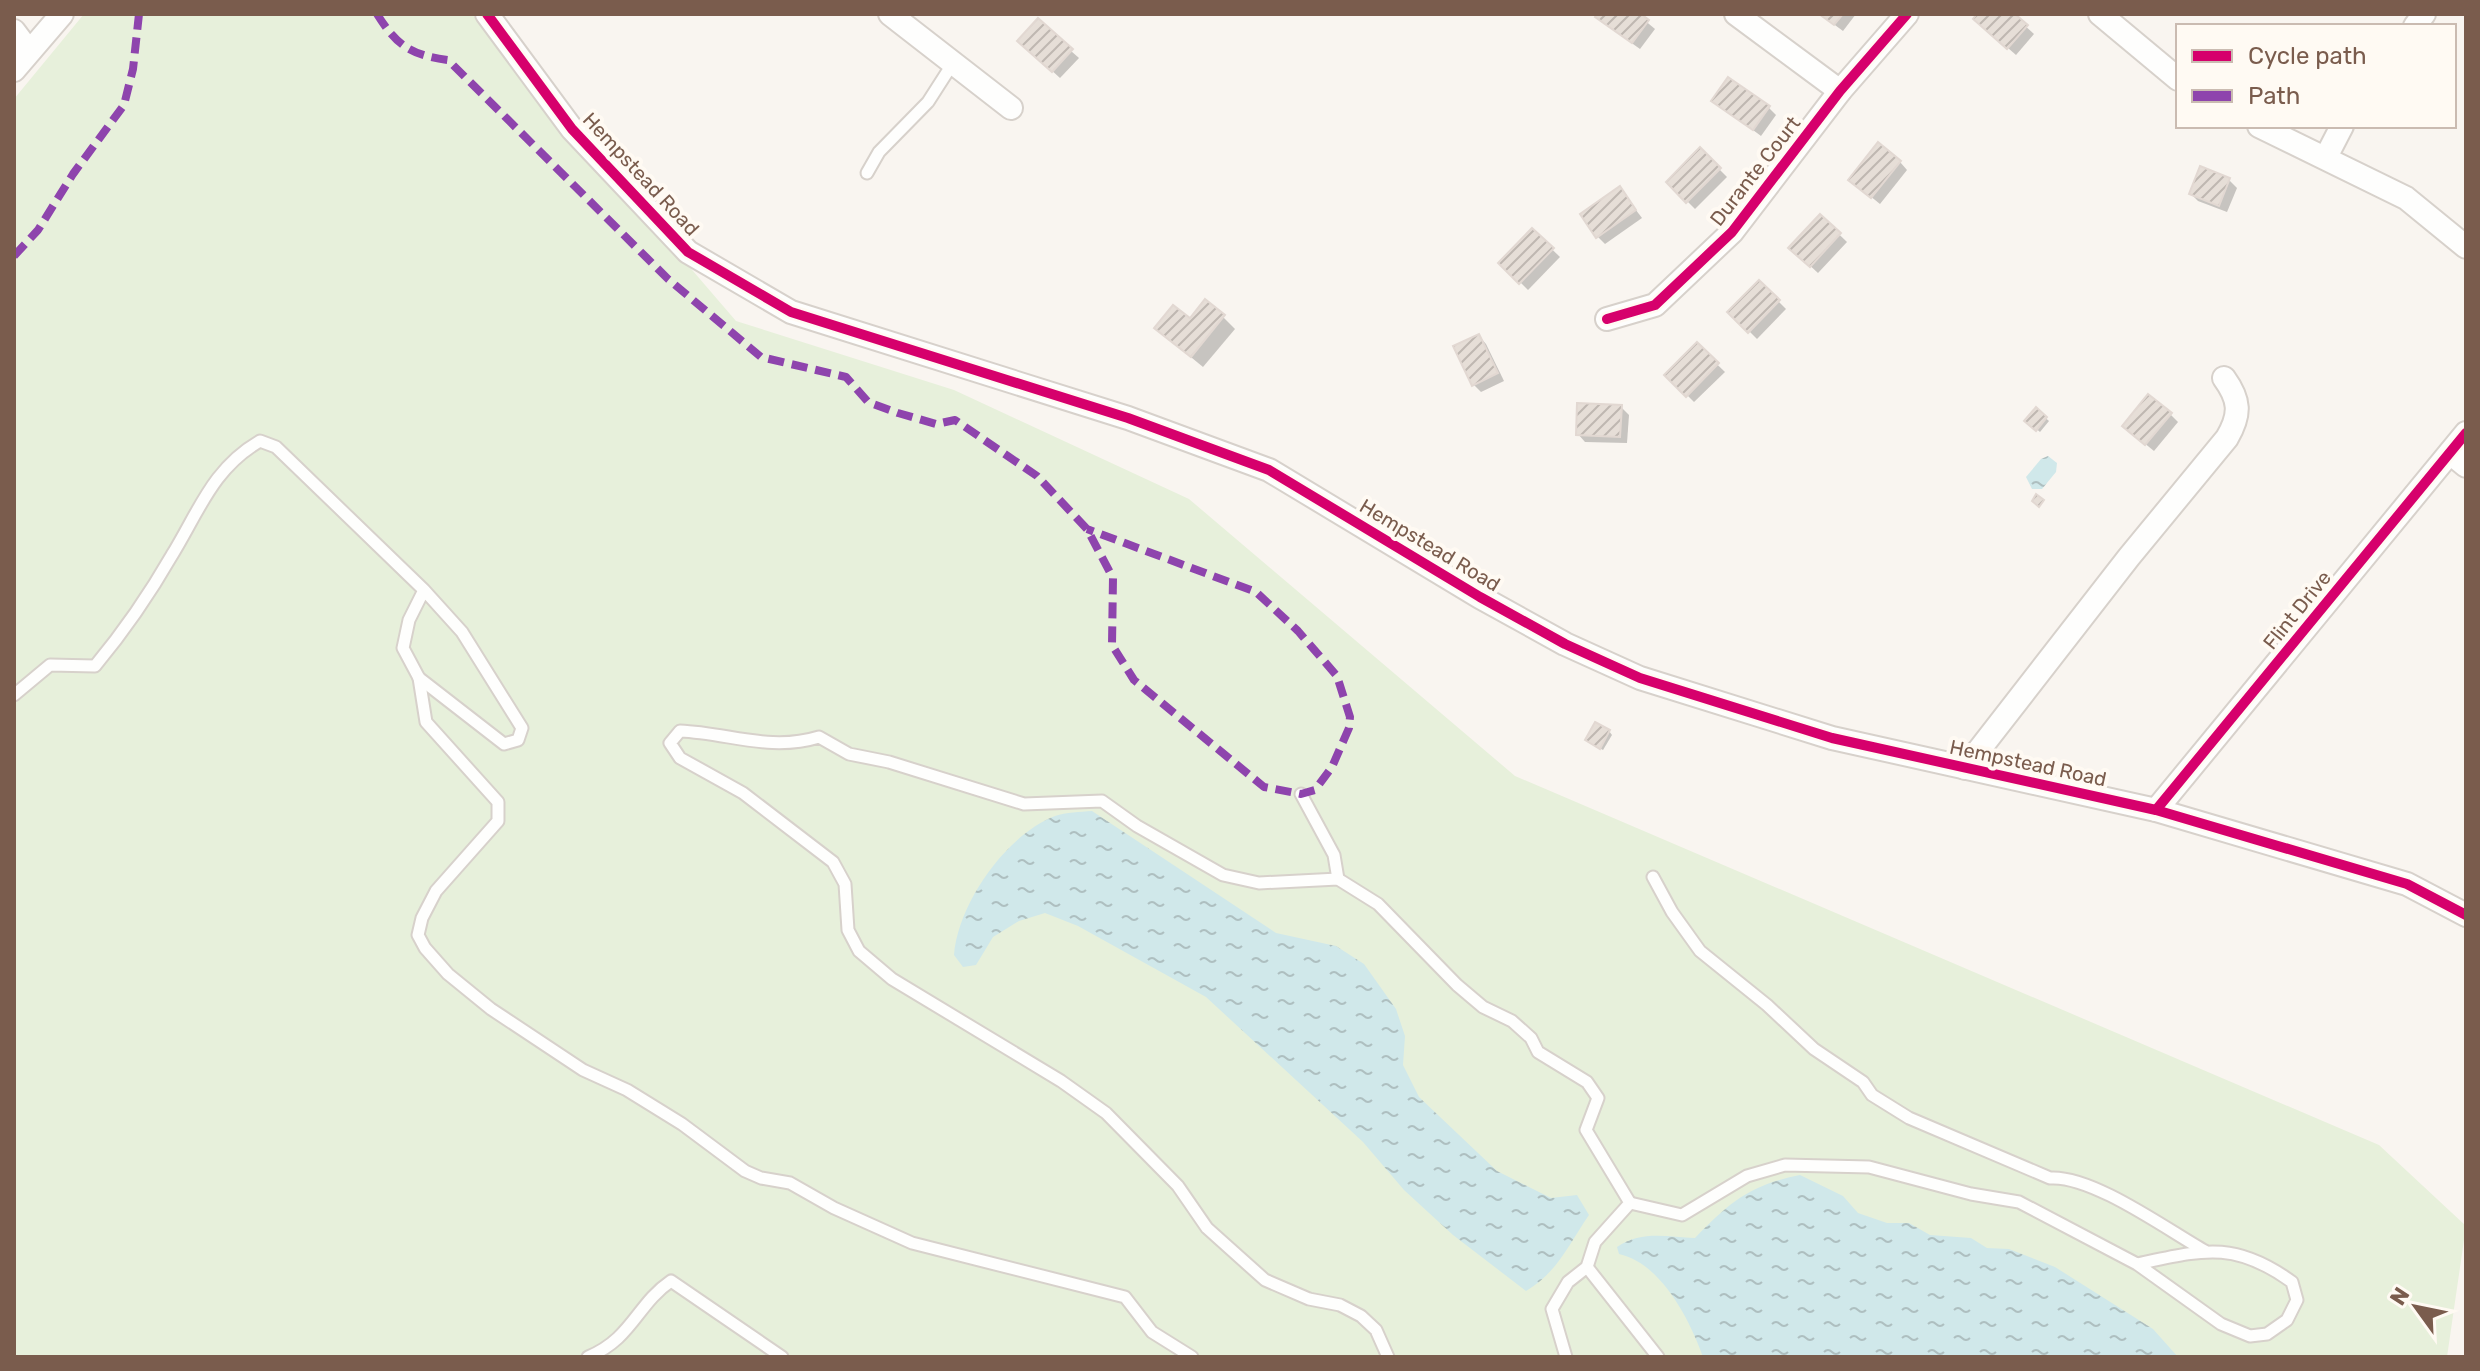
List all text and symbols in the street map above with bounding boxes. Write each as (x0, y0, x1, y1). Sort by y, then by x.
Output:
legend (2176, 24, 2456, 128)
text: Cycle path (2248, 42, 2367, 70)
text: Path (2248, 82, 2300, 110)
street label: Hempstead Road (578, 107, 704, 241)
street label: Durante Court (1705, 111, 1805, 231)
street label: Hempstead Road (1355, 494, 1505, 596)
street label: Flint Drive (2258, 566, 2336, 654)
street label: Hempstead Road (1947, 735, 2109, 791)
north arrow (2376, 1267, 2456, 1347)
text: N (2384, 1282, 2415, 1310)

